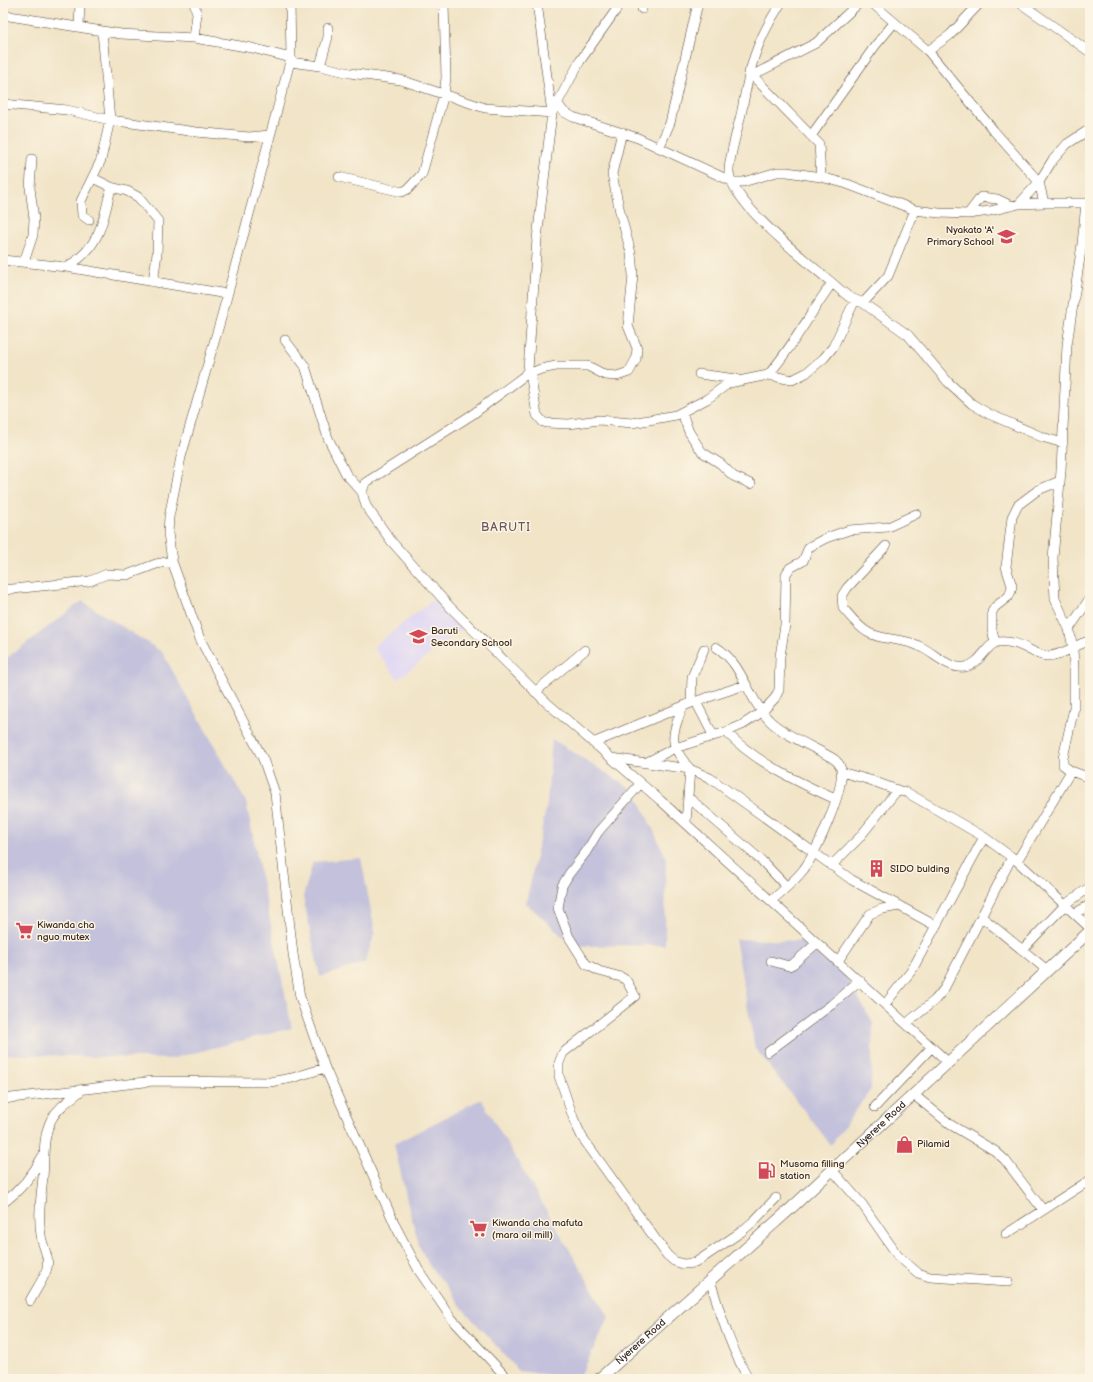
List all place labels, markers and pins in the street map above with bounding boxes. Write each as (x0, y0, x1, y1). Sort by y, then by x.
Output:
place label: Nyakato 'A' Primary School (927, 224, 994, 248)
school or university icon: Nyakato 'A' Primary School (997, 226, 1017, 246)
place label: Baruti Secondary School (431, 625, 512, 649)
school or university icon: Baruti Secondary School (408, 627, 428, 647)
building icon: SIDO bulding (867, 859, 887, 879)
place label: SIDO bulding (890, 863, 950, 875)
place label: Kiwanda cha nguo mutex (37, 919, 95, 943)
supermarket icon: Kiwanda cha nguo mutex (14, 921, 34, 941)
shop icon: Pilamid (894, 1134, 914, 1154)
place label: Pilamid (917, 1138, 950, 1150)
place label: Musoma filling station (780, 1158, 845, 1182)
fuel station icon: Musoma filling station (757, 1160, 777, 1180)
place label: Kiwanda cha mafuta (mara oil mill) (492, 1217, 583, 1241)
supermarket icon: Kiwanda cha mafuta (mara oil mill) (469, 1219, 489, 1239)

